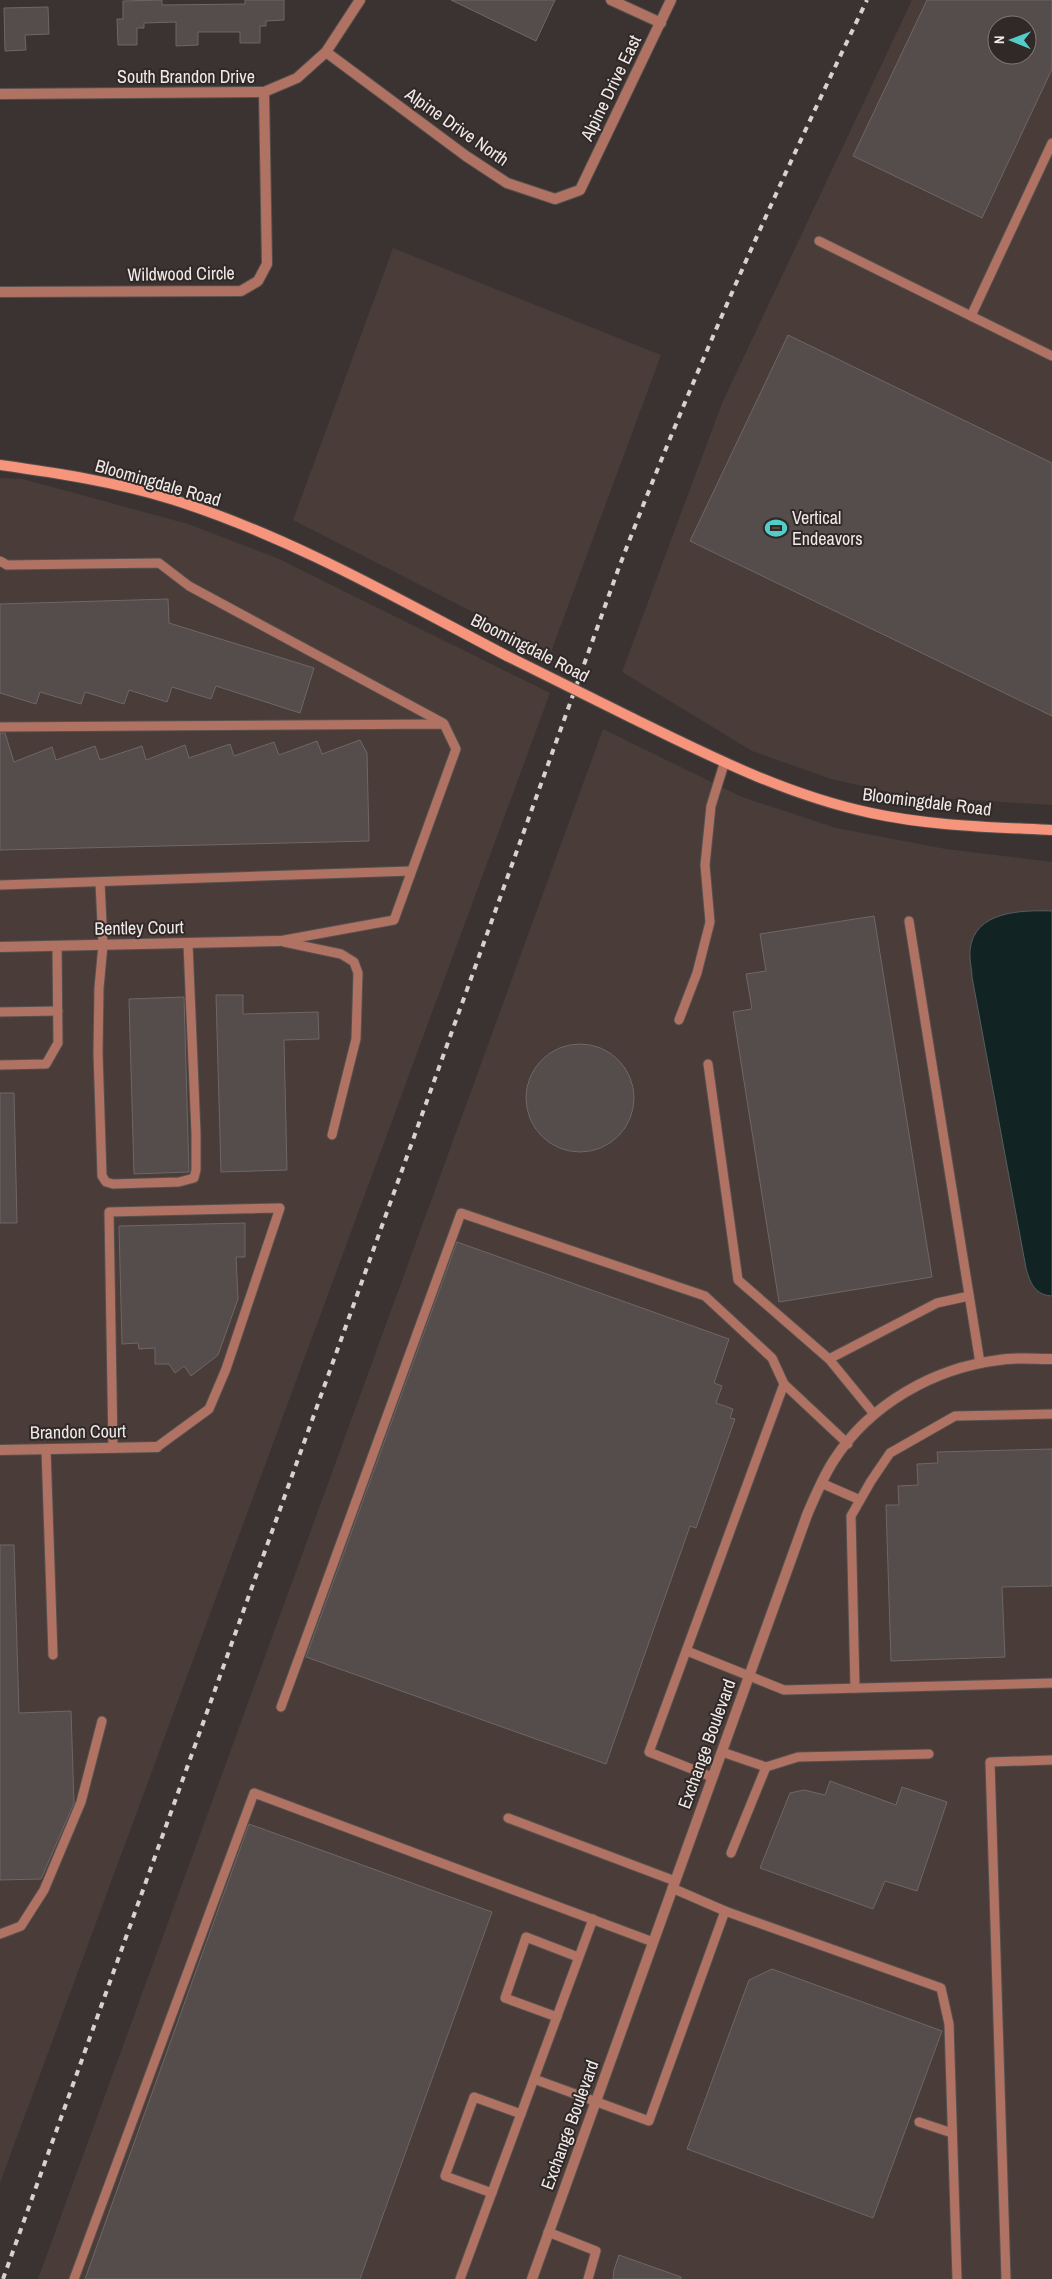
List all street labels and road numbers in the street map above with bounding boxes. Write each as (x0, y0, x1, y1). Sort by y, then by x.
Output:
street label: Alpine Drive East (574, 31, 647, 146)
street label: South Brandon Drive (117, 64, 255, 89)
street label: Alpine Drive North (400, 81, 514, 172)
street label: Wildwood Circle (127, 260, 235, 287)
street label: Bloomingdale Road (92, 453, 224, 512)
street label: Bloomingdale Road (467, 607, 594, 688)
street label: Bloomingdale Road (861, 781, 993, 822)
street label: Bentley Court (94, 914, 184, 941)
street label: Brandon Court (30, 1418, 126, 1445)
street label: Exchange Boulevard (671, 1676, 742, 1812)
street label: Exchange Boulevard (534, 2057, 605, 2193)

